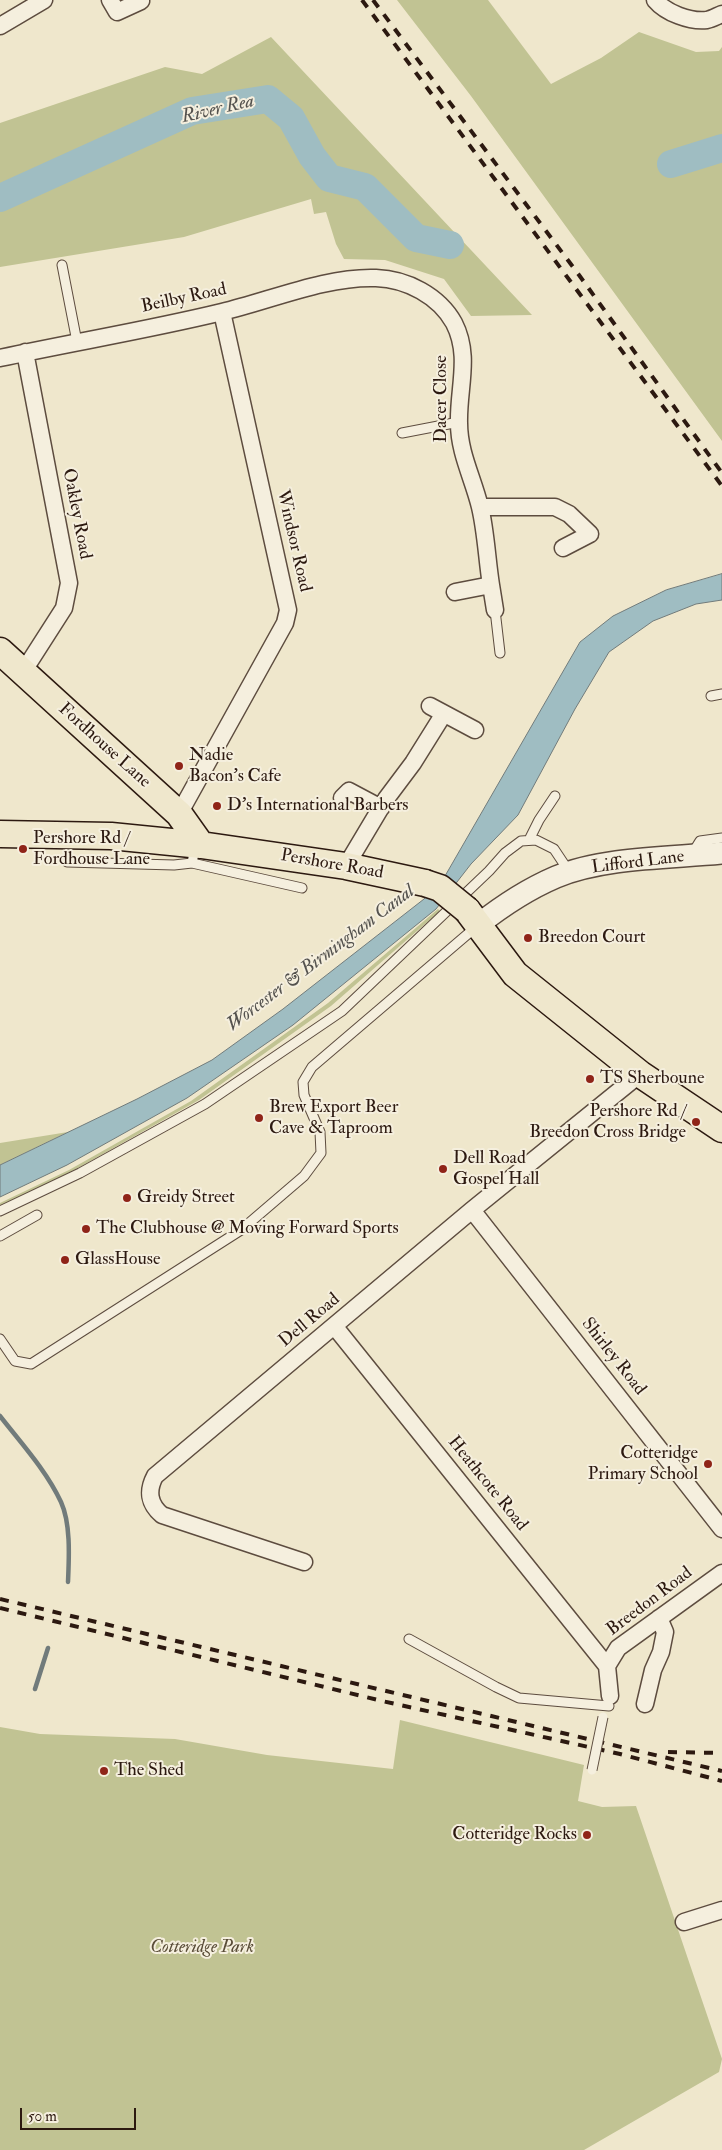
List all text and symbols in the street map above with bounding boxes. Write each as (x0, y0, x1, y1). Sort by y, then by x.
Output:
water label: River Rea (179, 91, 257, 129)
street label: Beilby Road (139, 279, 229, 319)
street label: Dacer Close (431, 355, 453, 443)
street label: Oakley Road (57, 467, 95, 561)
street label: Windsor Road (271, 488, 315, 594)
street label: Fordhouse Lane (53, 699, 155, 793)
place label: Nadie Bacon's Cafe (189, 745, 281, 788)
marker: Nadie Bacon's Cafe (173, 760, 185, 772)
place label: D's International Barbers (227, 795, 409, 817)
marker: D's International Barbers (211, 800, 223, 812)
place label: Pershore Rd / Fordhouse Lane (33, 828, 150, 871)
marker: Pershore Rd / Fordhouse Lane (17, 843, 29, 855)
street label: Pershore Road (279, 845, 385, 885)
street label: Lifford Lane (590, 847, 686, 879)
water label: Worcester & Birmingham Canal (223, 881, 419, 1037)
place label: Breedon Court (538, 927, 646, 949)
marker: Breedon Court (522, 932, 534, 944)
place label: TS Sherboune (600, 1068, 704, 1090)
marker: TS Sherboune (584, 1073, 596, 1085)
place label: Brew Export Beer Cave & Taproom (269, 1097, 398, 1140)
place label: Pershore Rd / Breedon Cross Bridge (529, 1101, 686, 1144)
marker: Brew Export Beer Cave & Taproom (253, 1112, 265, 1124)
marker: Pershore Rd / Breedon Cross Bridge (690, 1116, 702, 1128)
place label: Dell Road Gospel Hall (453, 1148, 539, 1190)
marker: Dell Road Gospel Hall (437, 1163, 449, 1175)
place label: Greidy Street (137, 1187, 235, 1209)
marker: Greidy Street (121, 1192, 133, 1204)
place label: The Clubhouse @ Moving Forward Sports (96, 1218, 399, 1240)
marker: The Clubhouse @ Moving Forward Sports (80, 1223, 92, 1235)
place label: GlassHouse (75, 1249, 161, 1271)
marker: GlassHouse (59, 1254, 71, 1266)
street label: Dell Road (275, 1289, 345, 1353)
street label: Shirley Road (576, 1314, 650, 1400)
street label: Heathcote Road (442, 1432, 532, 1536)
place label: Cotteridge Primary School (588, 1443, 698, 1486)
marker: Cotteridge Primary School (702, 1458, 714, 1470)
street label: Breedon Road (603, 1563, 697, 1641)
place label: The Shed (114, 1760, 184, 1782)
marker: The Shed (98, 1765, 110, 1777)
place label: Cotteridge Rocks (452, 1824, 577, 1846)
marker: Cotteridge Rocks (581, 1829, 593, 1841)
park label: Cotteridge Park (150, 1937, 254, 1959)
scale bar (22, 2098, 139, 2130)
text: 50 m (28, 2107, 57, 2126)

